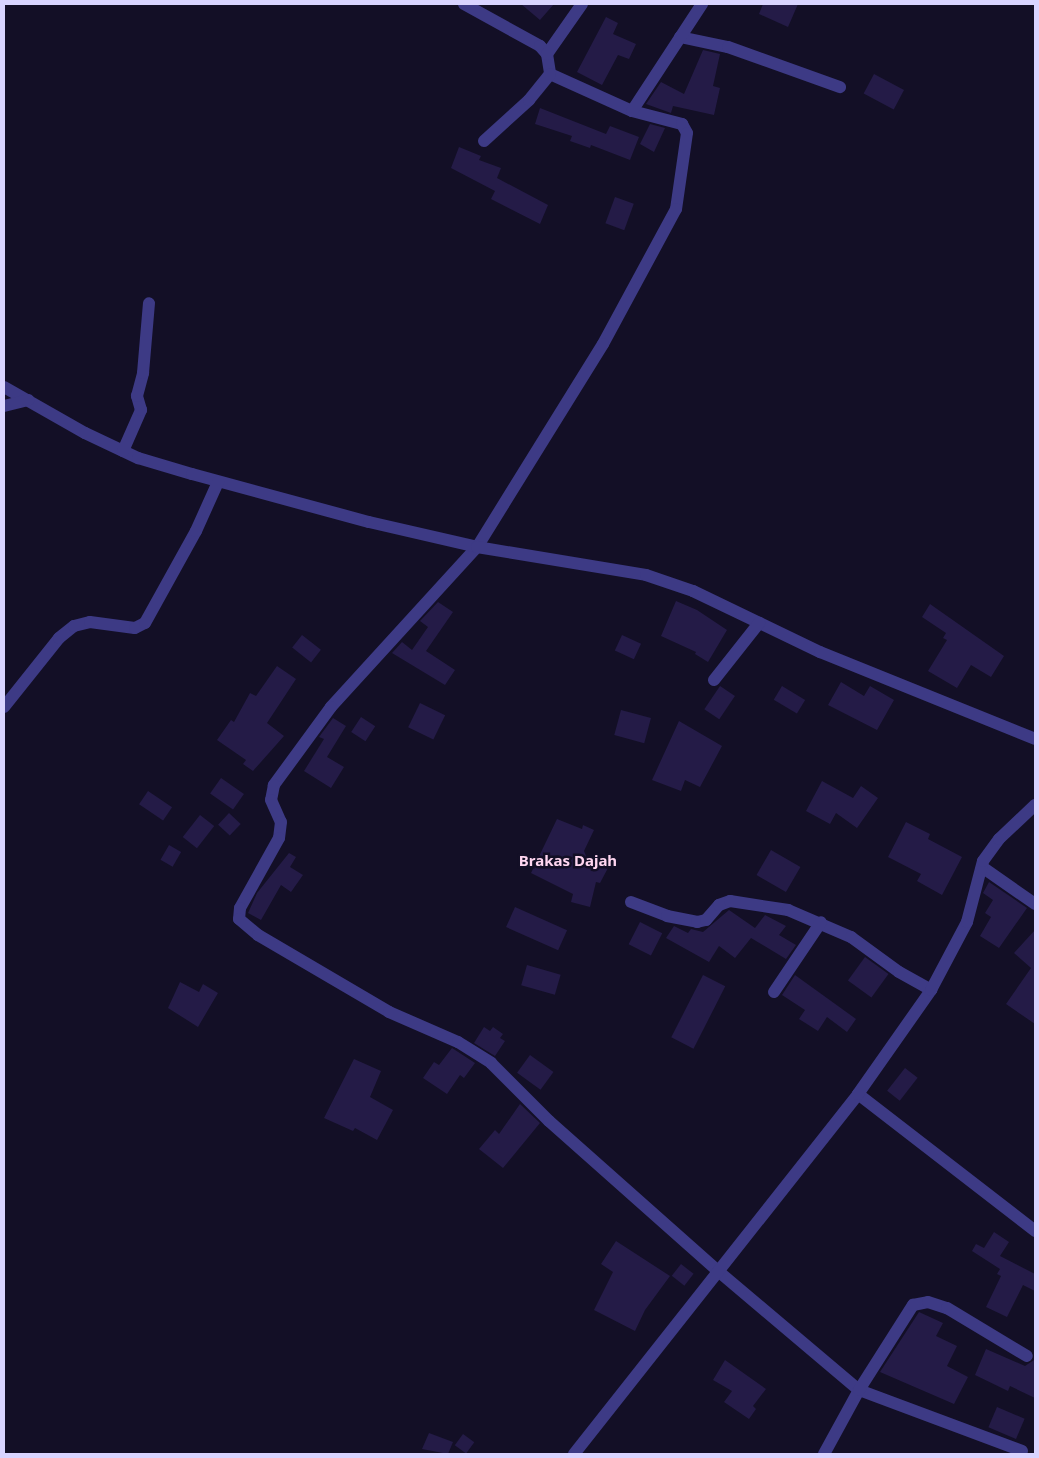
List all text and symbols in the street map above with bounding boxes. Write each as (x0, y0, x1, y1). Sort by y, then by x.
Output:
district label: Brakas Dajah (519, 852, 617, 870)

